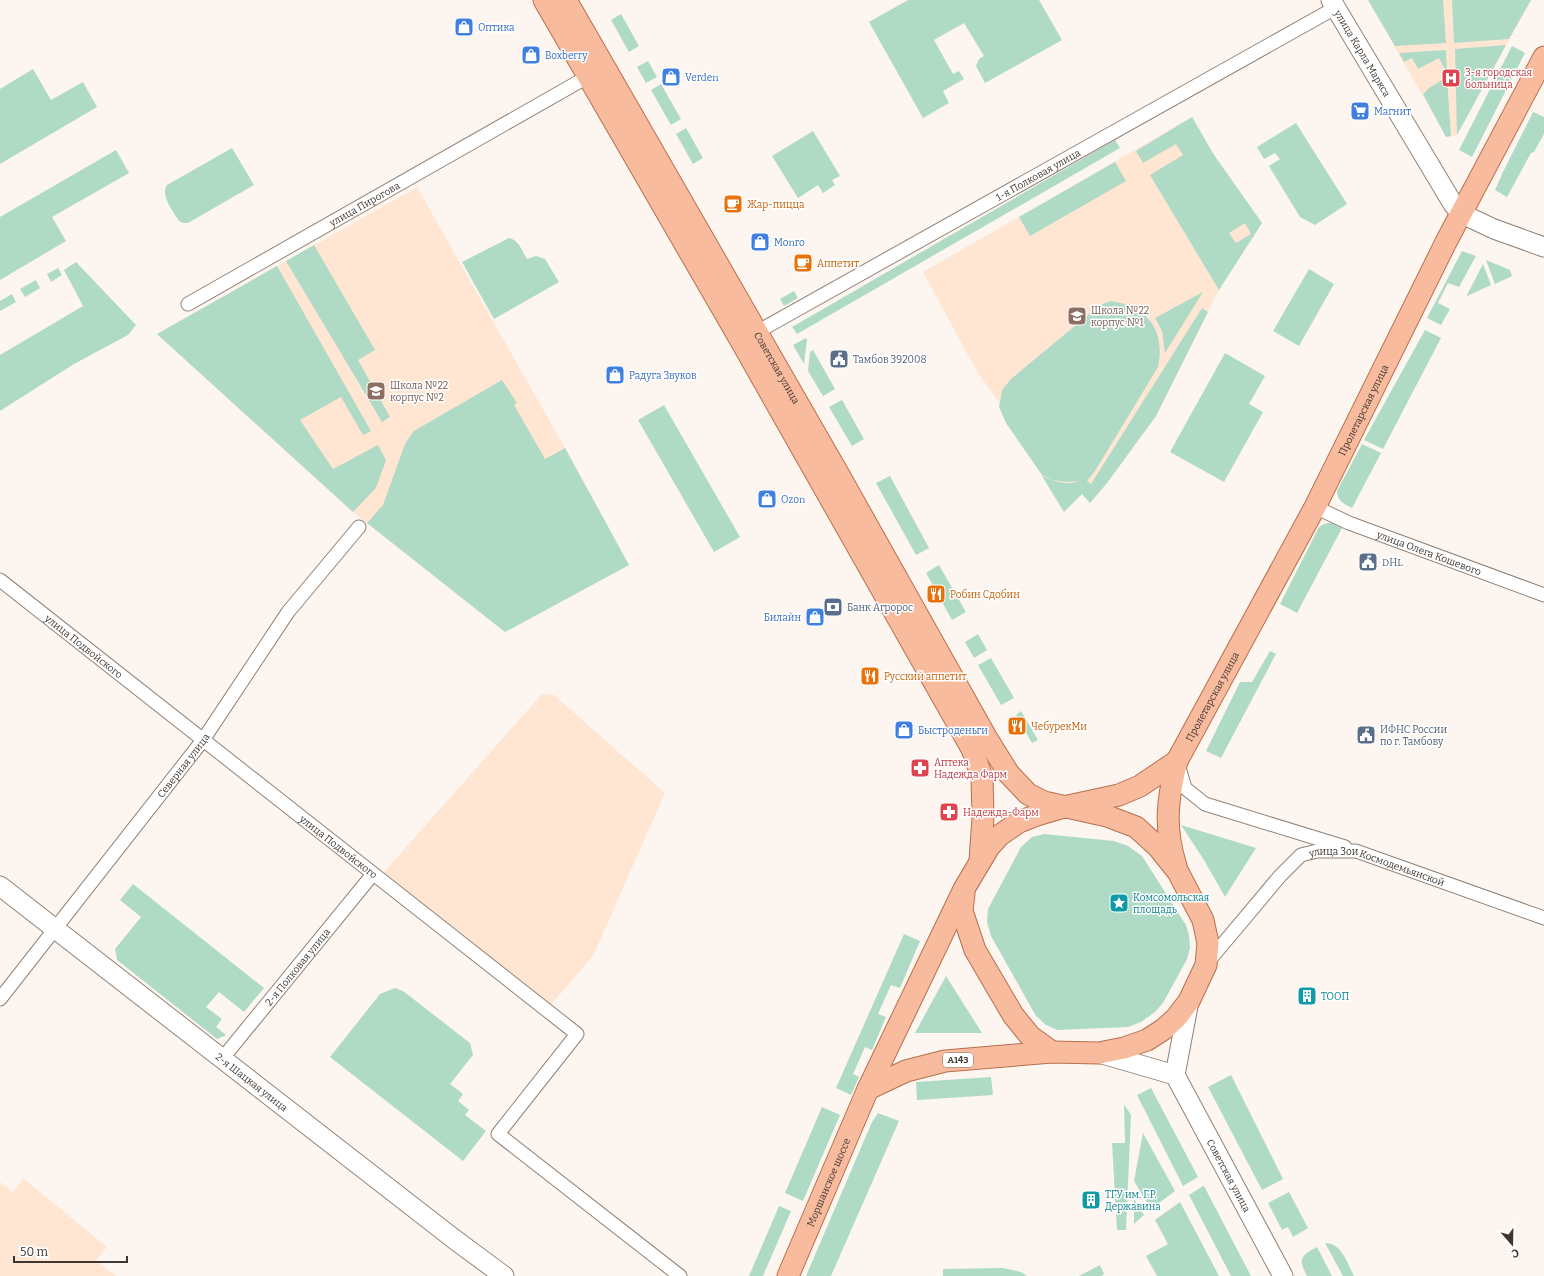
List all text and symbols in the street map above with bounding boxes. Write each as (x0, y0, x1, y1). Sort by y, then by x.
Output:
street label: улица Карла Маркса (1331, 7, 1393, 100)
shop icon: Оптика (453, 16, 475, 38)
place label: Оптика (478, 22, 515, 34)
shop icon: Boxberry (520, 44, 542, 66)
place label: Boxberry (545, 50, 588, 62)
shop icon: Verden (660, 66, 682, 88)
hospital icon: 3-я городская больница (1440, 67, 1462, 89)
place label: 3-я городская больница (1465, 67, 1533, 91)
place label: Verden (685, 72, 719, 84)
supermarket icon: Магнит (1349, 100, 1371, 122)
place label: Магнит (1374, 106, 1411, 118)
street label: 1-я Полковая улица (994, 147, 1083, 204)
street label: улица Пирогова (327, 180, 403, 230)
cafe icon: Жар-пицца (722, 193, 744, 215)
place label: Жар-пицца (747, 199, 805, 211)
shop icon: Monro (749, 231, 771, 253)
place label: Monro (774, 237, 805, 249)
cafe icon: Аппетит (792, 252, 814, 274)
place label: Аппетит (817, 258, 859, 270)
school or university icon: Школа №22 корпус №1 (1066, 305, 1088, 327)
place label: Школа №22 корпус №1 (1091, 305, 1149, 329)
street label: Советская улица (751, 330, 802, 407)
public building icon: Тамбов 392008 (828, 348, 850, 370)
place label: Тамбов 392008 (853, 353, 926, 366)
street label: Пролетарская улица (1336, 362, 1392, 458)
shop icon: Радуга Звуков (604, 364, 626, 386)
place label: Радуга Звуков (629, 370, 697, 382)
school or university icon: Школа №22 корпус №2 (365, 380, 387, 402)
place label: Школа №22 корпус №2 (390, 380, 448, 404)
shop icon: Ozon (756, 488, 778, 510)
place label: Ozon (781, 494, 806, 506)
street label: улица Олега Кошевого (1374, 528, 1483, 578)
public building icon: DHL (1357, 551, 1379, 573)
place label: DHL (1382, 557, 1403, 569)
restaurant icon: Робин Сдобин (925, 583, 947, 605)
place label: Робин Сдобин (950, 588, 1020, 601)
bank icon: Банк Агророс (822, 596, 844, 618)
place label: Банк Агророс (847, 602, 913, 614)
shop icon: Билайн (804, 606, 826, 628)
street label: улица Подвойского (41, 612, 125, 681)
place label: Билайн (764, 612, 801, 624)
street label: Пролетарская улица (1184, 650, 1242, 744)
restaurant icon: Русский аппетит (859, 665, 881, 687)
place label: Русский аппетит (884, 671, 967, 683)
restaurant icon: ЧебурекМи (1006, 715, 1028, 737)
shop icon: Быстроденьги (893, 719, 915, 741)
place label: ЧебурекМи (1031, 720, 1087, 733)
public building icon: ИФНС России по г. Тамбову (1355, 724, 1377, 746)
place label: ИФНС России по г. Тамбову (1380, 724, 1447, 748)
place label: Быстроденьги (918, 725, 988, 737)
street label: Северная улица (155, 731, 213, 800)
pharmacy icon: Аптека Надежда Фарм (909, 757, 931, 779)
place label: Аптека Надежда Фарм (934, 757, 1008, 781)
pharmacy icon: Надежда-Фарм (938, 801, 960, 823)
place label: Надежда-Фарм (963, 807, 1039, 819)
street label: улица Подвойского (296, 812, 380, 882)
street label: улица Зои Космодемьянской (1307, 846, 1446, 889)
place icon: Комсомольская площадь (1108, 892, 1130, 914)
place label: Комсомольская площадь (1133, 892, 1210, 916)
street label: 2-я Полковая улица (263, 926, 333, 1008)
building icon: ТООП (1296, 985, 1318, 1007)
place label: ТООП (1321, 991, 1349, 1003)
street label: 2-я Шацкая улица (213, 1051, 290, 1115)
road number: А143 (943, 1053, 973, 1067)
street label: Моршанское шоссе (805, 1137, 853, 1229)
street label: Советская улица (1204, 1137, 1253, 1215)
building icon: ТГУ им. Г.Р. Державина (1080, 1189, 1102, 1211)
place label: ТГУ им. Г.Р. Державина (1105, 1189, 1161, 1213)
north arrow (1492, 1224, 1532, 1264)
scale bar (14, 1238, 127, 1264)
text: 50 m (20, 1245, 49, 1259)
text: С (1510, 1246, 1521, 1260)

